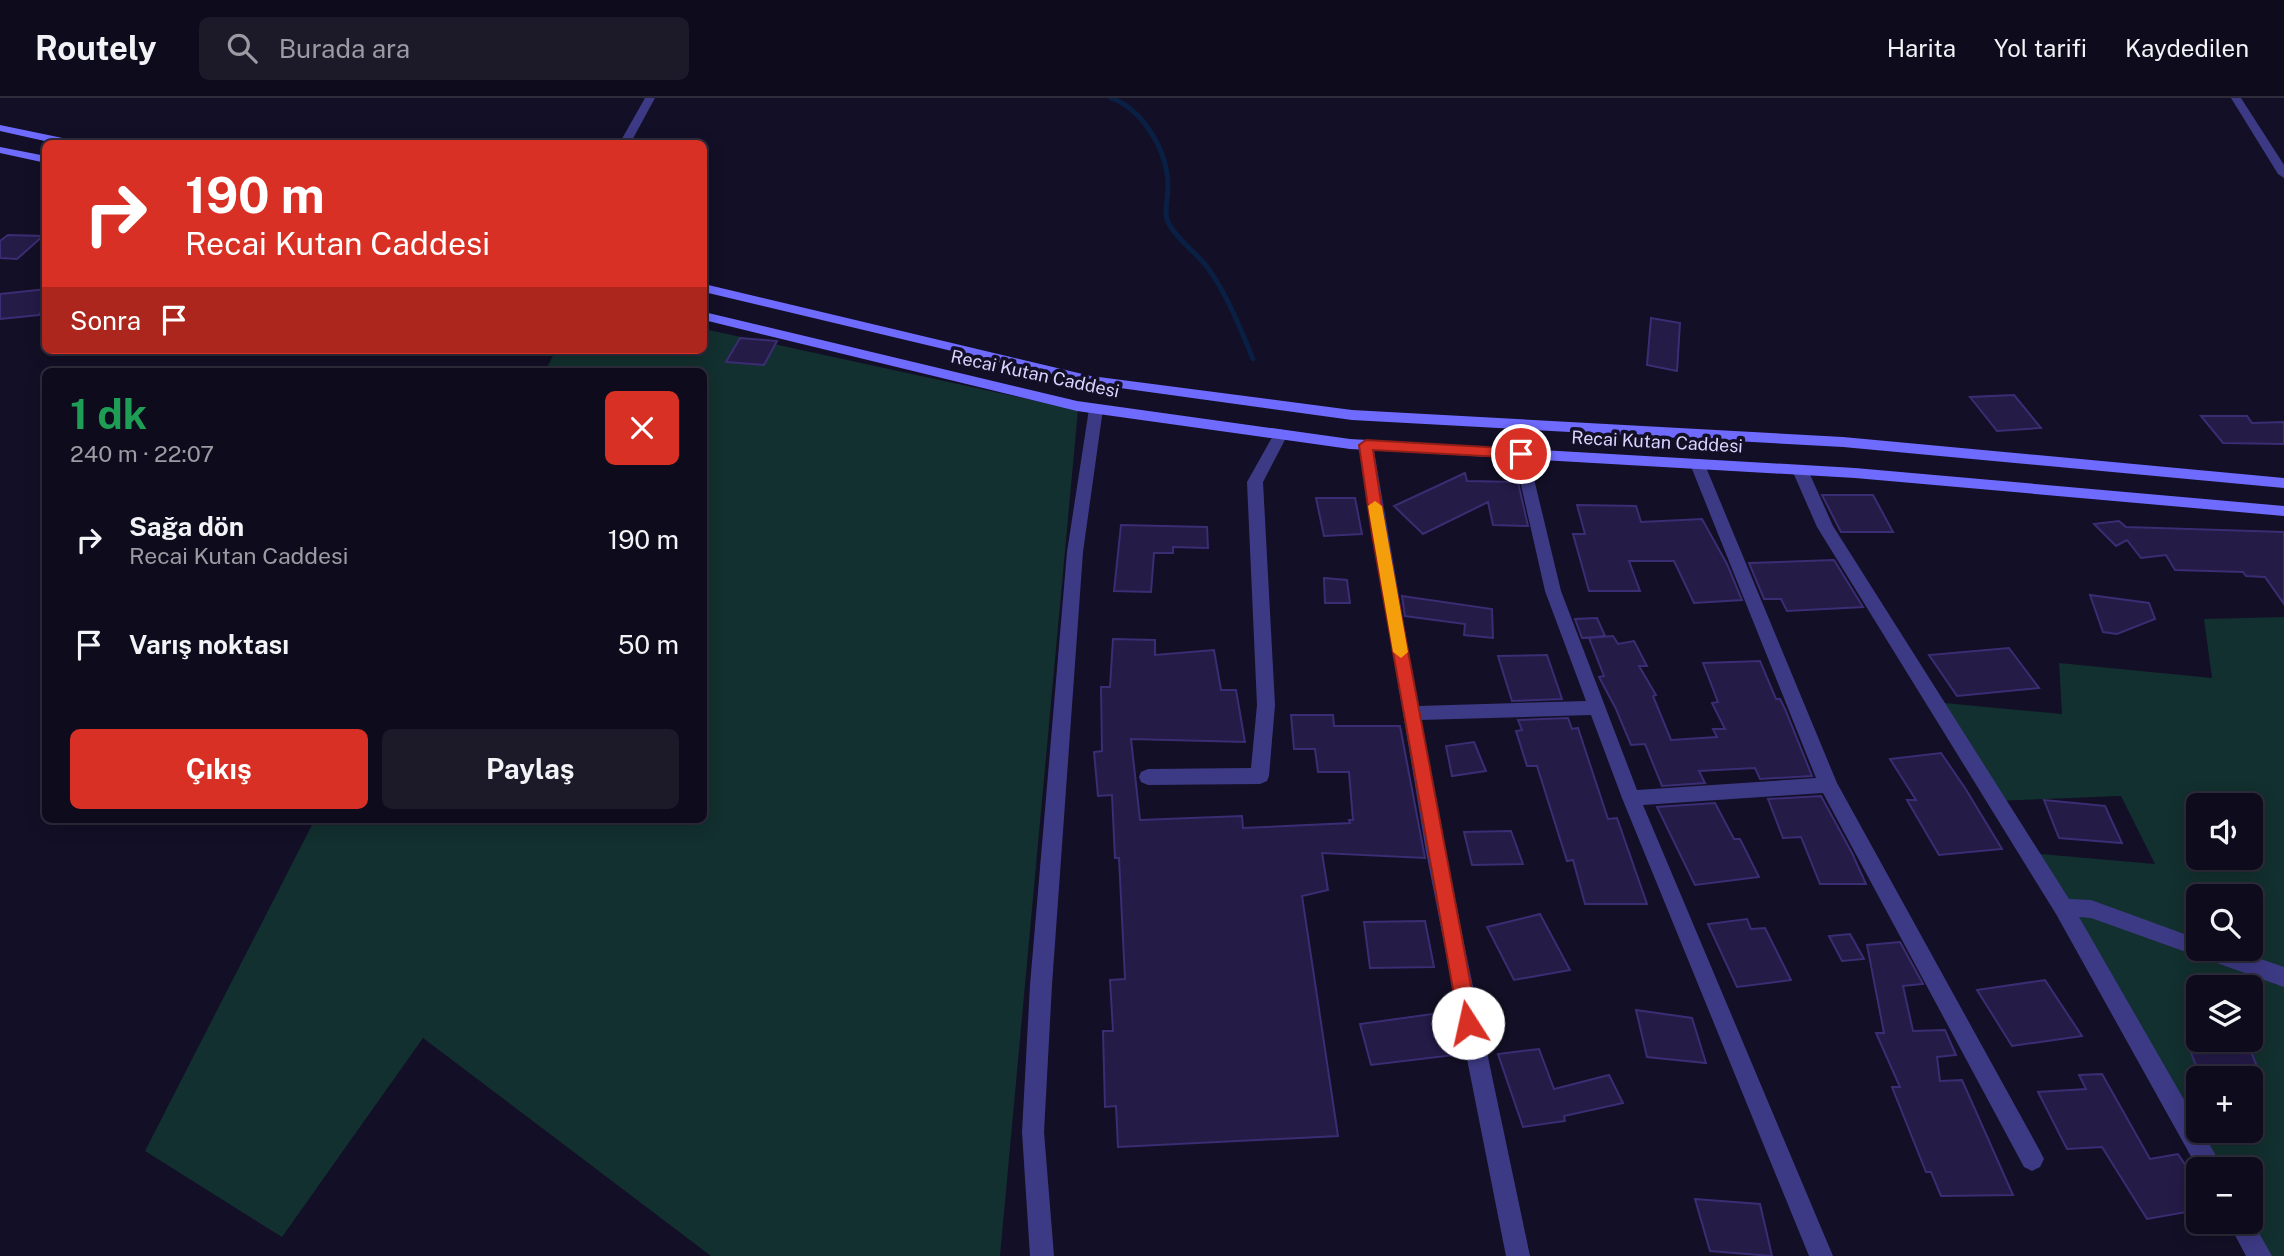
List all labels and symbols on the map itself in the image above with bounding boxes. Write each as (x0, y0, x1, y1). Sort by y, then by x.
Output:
street label: Recai Kutan Caddesi (949, 345, 1121, 402)
pin (1491, 424, 1551, 484)
street label: Recai Kutan Caddesi (1571, 427, 1743, 456)
position arrow (1431, 986, 1505, 1060)

